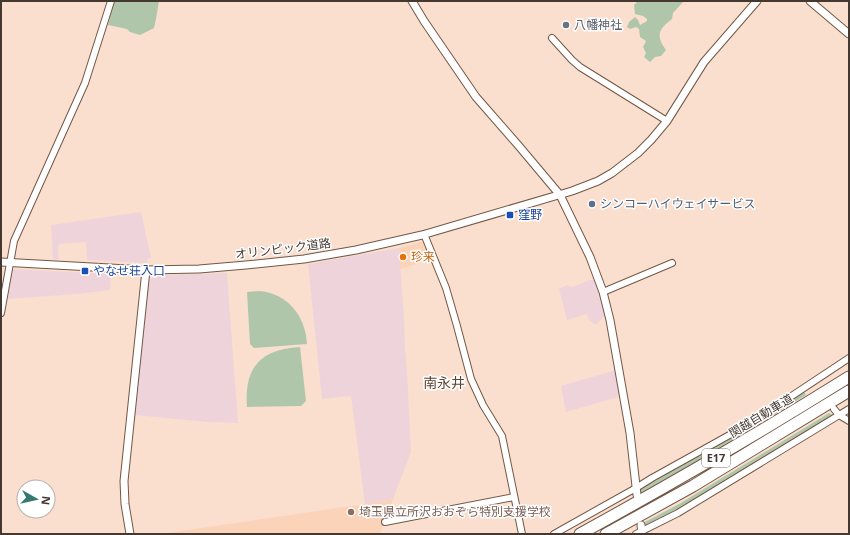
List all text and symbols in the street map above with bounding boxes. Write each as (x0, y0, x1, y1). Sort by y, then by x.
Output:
place label: 八幡神社 (574, 16, 622, 33)
marker: 八幡神社 (561, 20, 571, 30)
place label: シンコーハイウェイサービス (600, 195, 756, 212)
marker: シンコーハイウェイサービス (587, 199, 597, 209)
place label: 窪野 (518, 206, 542, 223)
marker: 窪野 (505, 210, 515, 220)
street label: オリンピック道路 (234, 234, 332, 263)
place label: 珍来 (411, 248, 435, 265)
marker: 珍来 (398, 252, 408, 262)
place label: やなせ荘入口 (93, 262, 165, 279)
marker: やなせ荘入口 (80, 266, 90, 276)
district label: 南永井 (423, 373, 465, 392)
street label: 関越自動車道 (725, 390, 796, 441)
road number: E17 (702, 449, 730, 467)
north arrow (16, 479, 56, 519)
text: N (38, 495, 54, 506)
place label: 埼玉県立所沢おおぞら特別支援学校 (359, 503, 551, 520)
marker: 埼玉県立所沢おおぞら特別支援学校 (346, 507, 356, 517)

